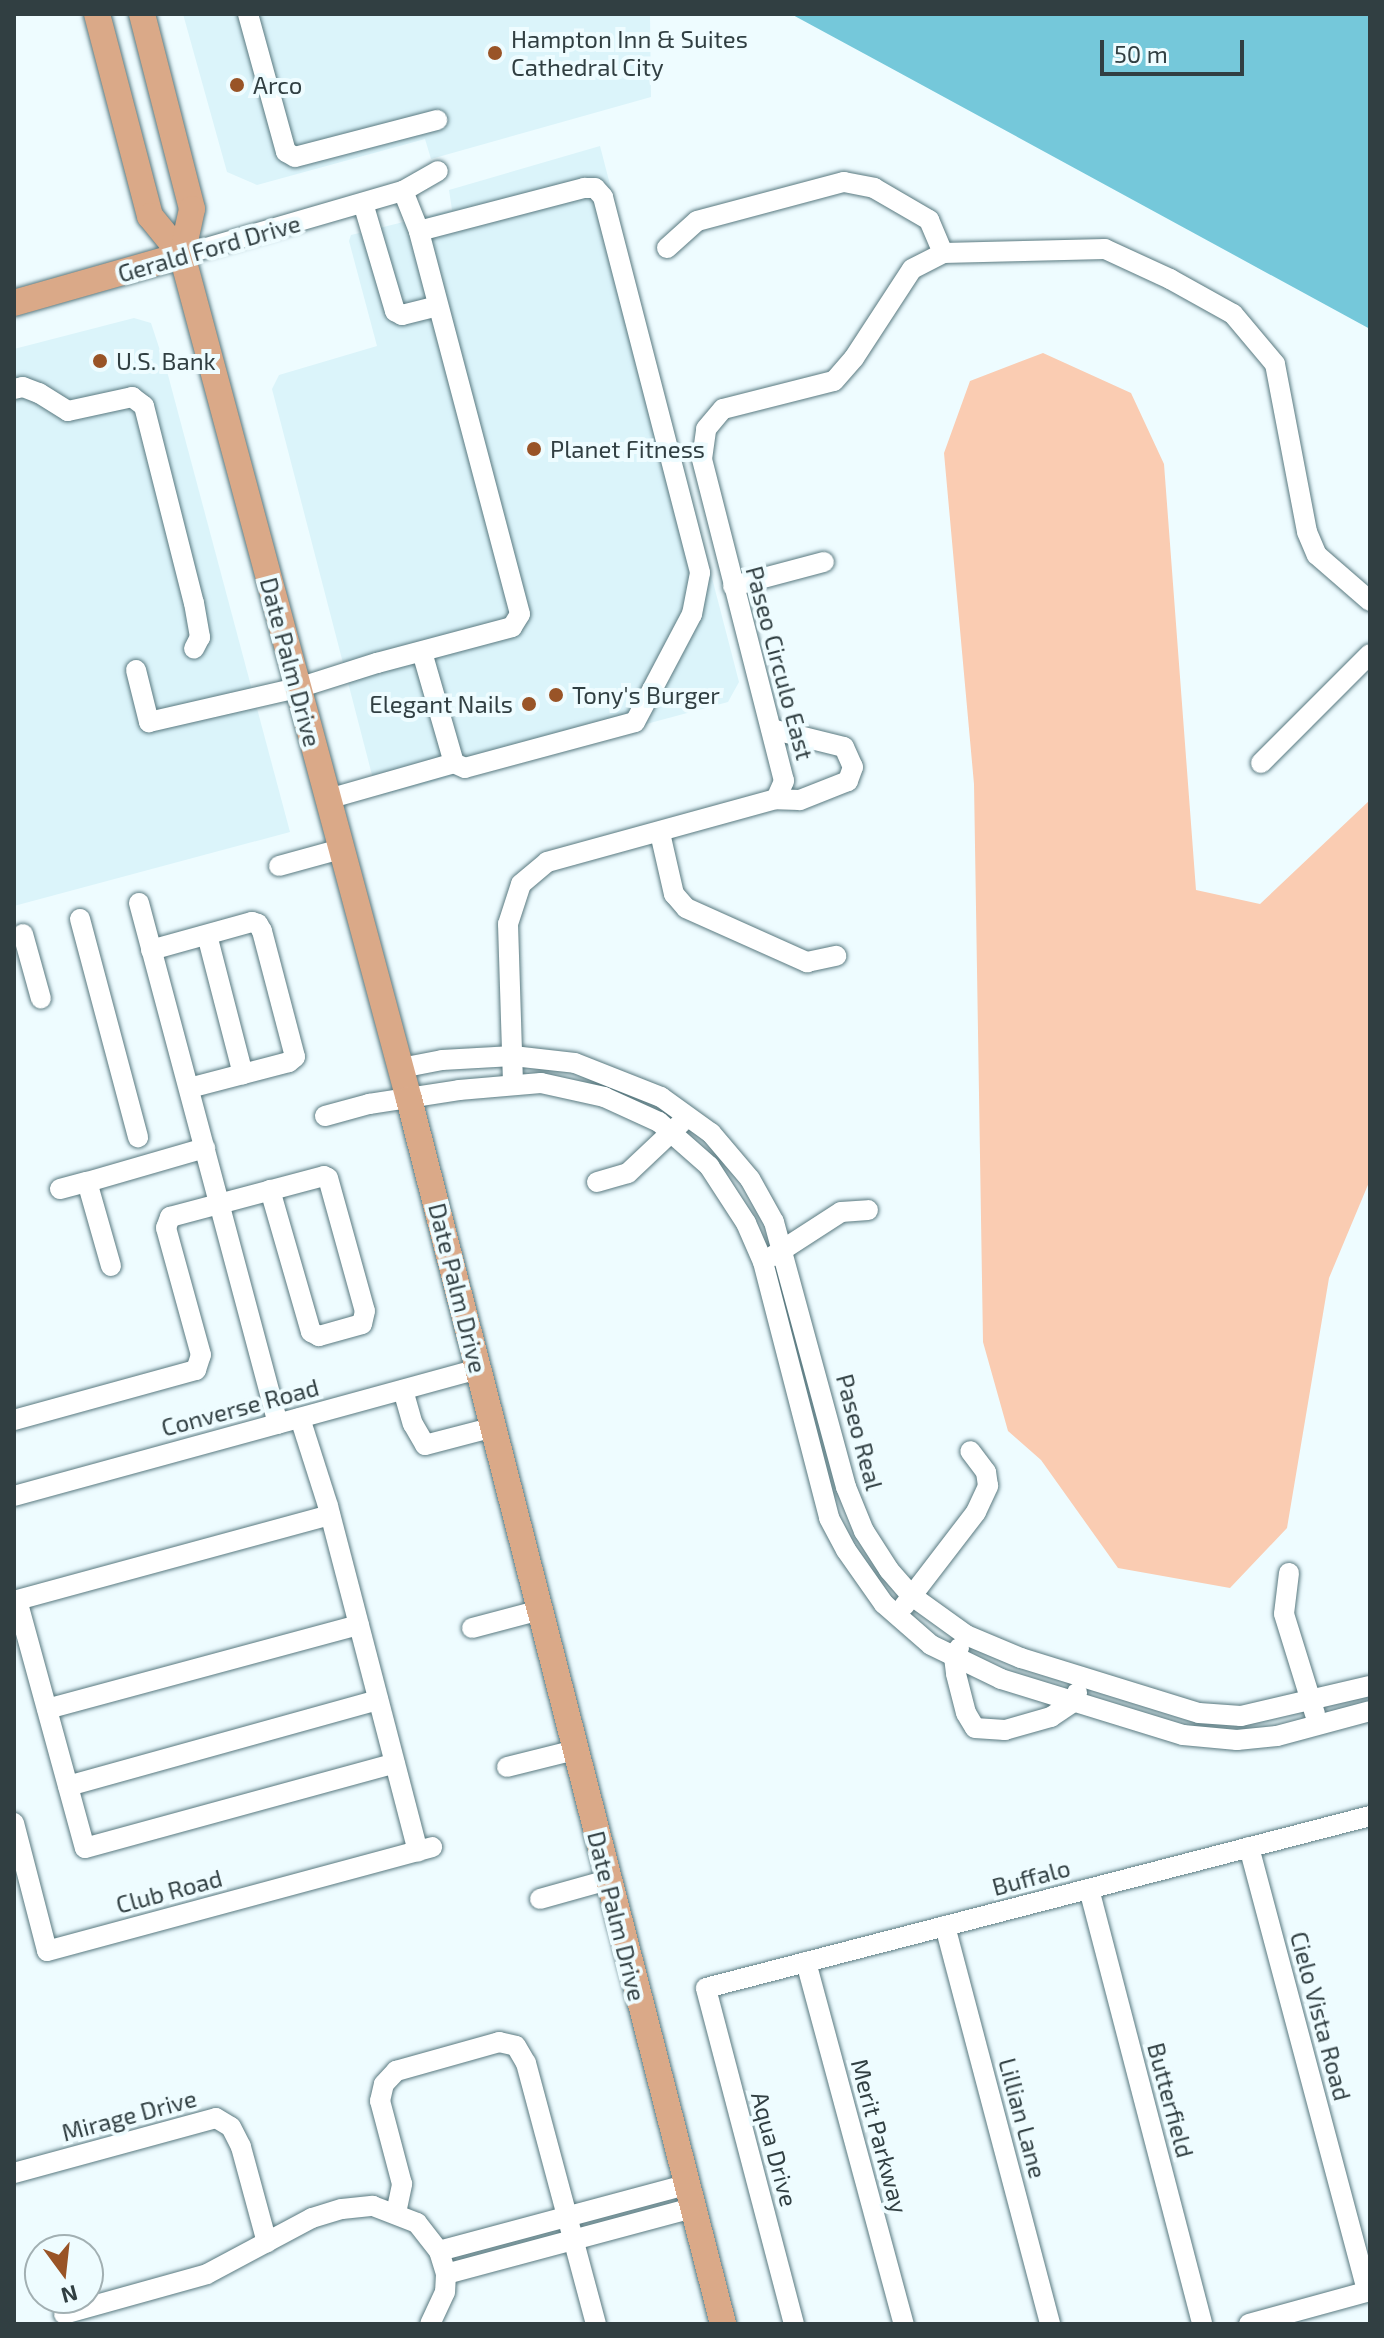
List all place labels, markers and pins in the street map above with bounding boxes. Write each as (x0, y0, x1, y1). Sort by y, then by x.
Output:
place label: Hampton Inn & Suites Cathedral City (511, 25, 748, 81)
marker: Hampton Inn & Suites Cathedral City (486, 44, 504, 62)
place label: Arco (253, 71, 302, 99)
marker: Arco (228, 76, 246, 94)
place label: U.S. Bank (116, 347, 216, 375)
marker: U.S. Bank (91, 352, 109, 370)
place label: Planet Fitness (550, 435, 705, 463)
marker: Planet Fitness (525, 440, 543, 458)
place label: Tony's Burger (572, 681, 720, 709)
marker: Tony's Burger (547, 686, 565, 704)
place label: Elegant Nails (369, 690, 513, 718)
marker: Elegant Nails (520, 695, 538, 713)

